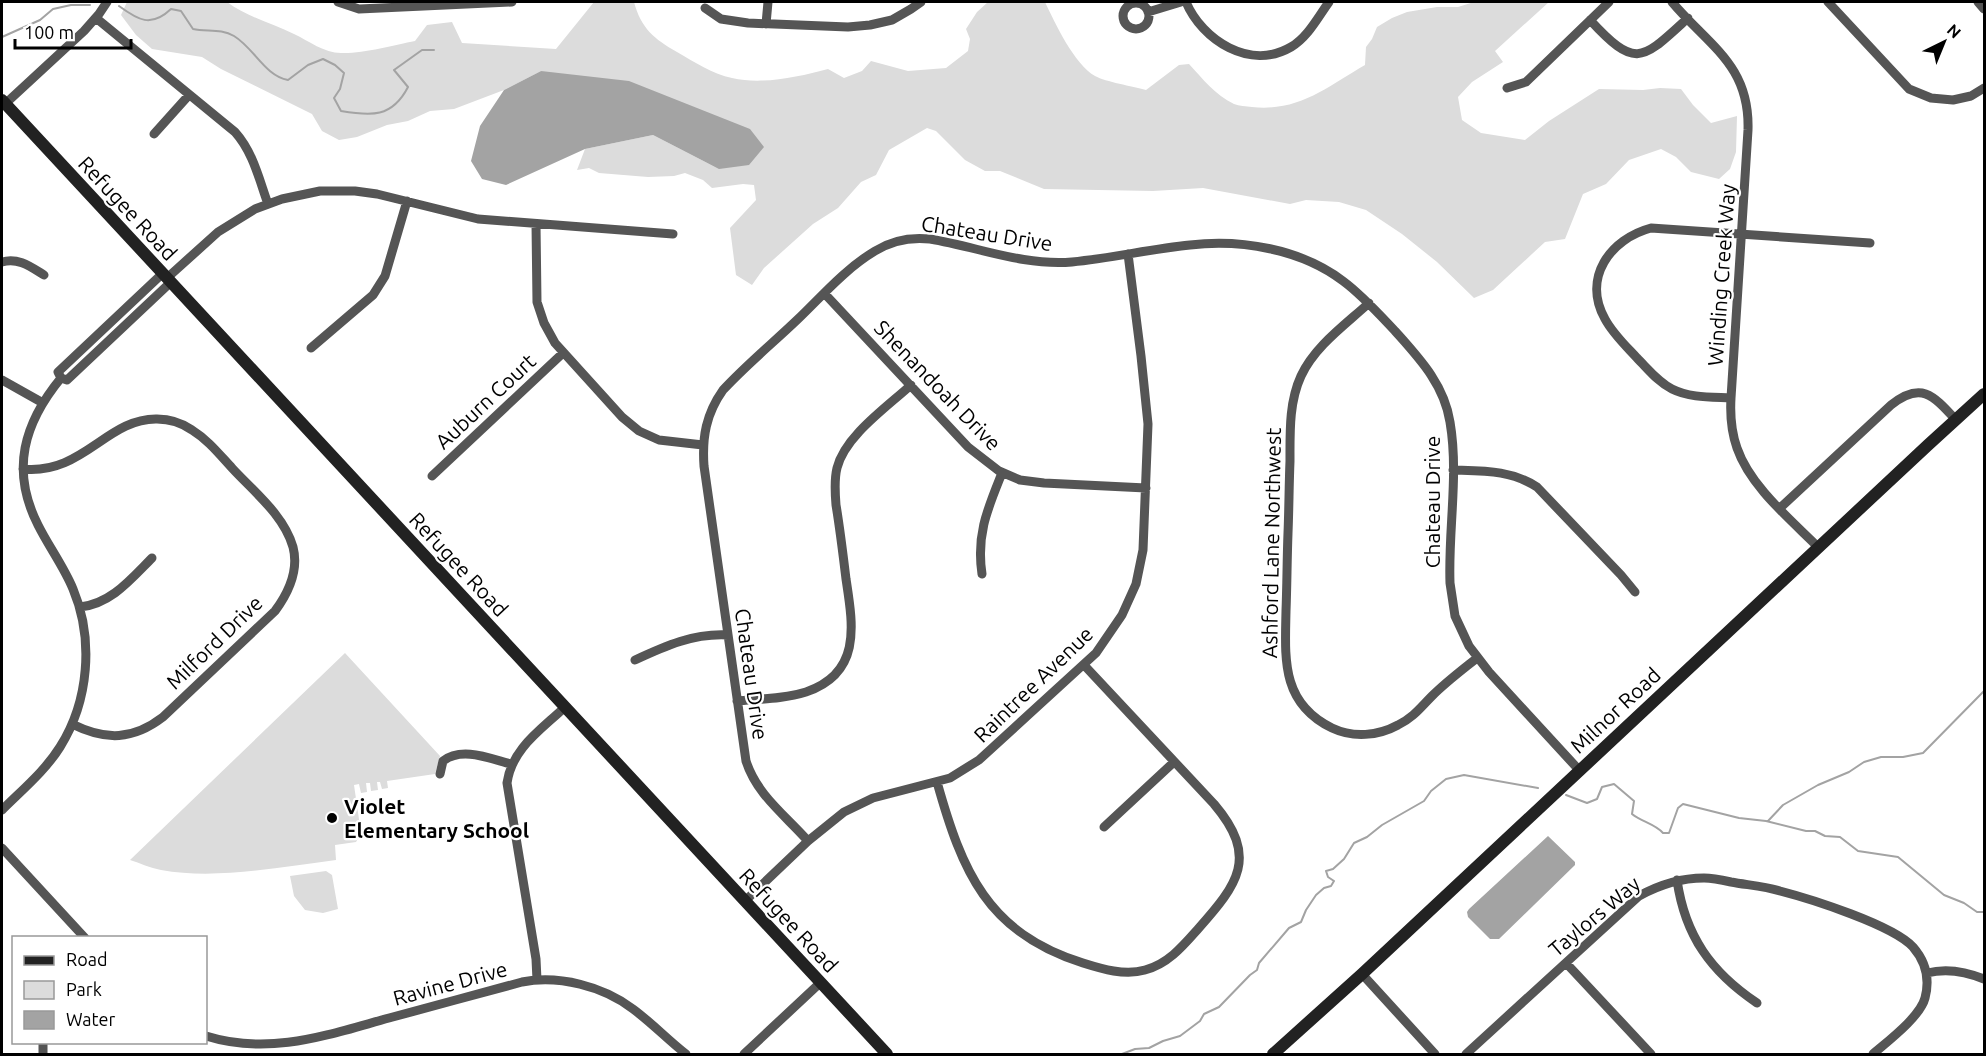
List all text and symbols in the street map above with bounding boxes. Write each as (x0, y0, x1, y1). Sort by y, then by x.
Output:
scale bar (15, 12, 130, 50)
north arrow (1914, 12, 1974, 72)
text: N (1944, 20, 1965, 42)
text: 100 m (24, 22, 74, 42)
street label: Refugee Road (74, 151, 182, 265)
street label: Winding Creek Way (1703, 183, 1739, 367)
street label: Chateau Drive (920, 211, 1054, 255)
street label: Shenandoah Drive (870, 315, 1006, 455)
street label: Auburn Court (430, 349, 540, 453)
street label: Ashford Lane Northwest (1257, 427, 1285, 659)
street label: Chateau Drive (1420, 436, 1444, 568)
street label: Refugee Road (405, 507, 513, 621)
street label: Milford Drive (161, 590, 267, 694)
street label: Chateau Drive (731, 607, 773, 741)
street label: Raintree Avenue (969, 621, 1097, 747)
street label: Milnor Road (1565, 662, 1665, 758)
place label: Violet Elementary School (344, 794, 529, 842)
marker: Violet Elementary School (325, 811, 339, 825)
street label: Refugee Road (735, 863, 843, 977)
street label: Taylors Way (1544, 871, 1644, 961)
legend (12, 936, 207, 1044)
text: Road (66, 949, 108, 969)
street label: Ravine Drive (390, 956, 510, 1010)
text: Park (66, 979, 102, 999)
text: Water (66, 1009, 116, 1029)

